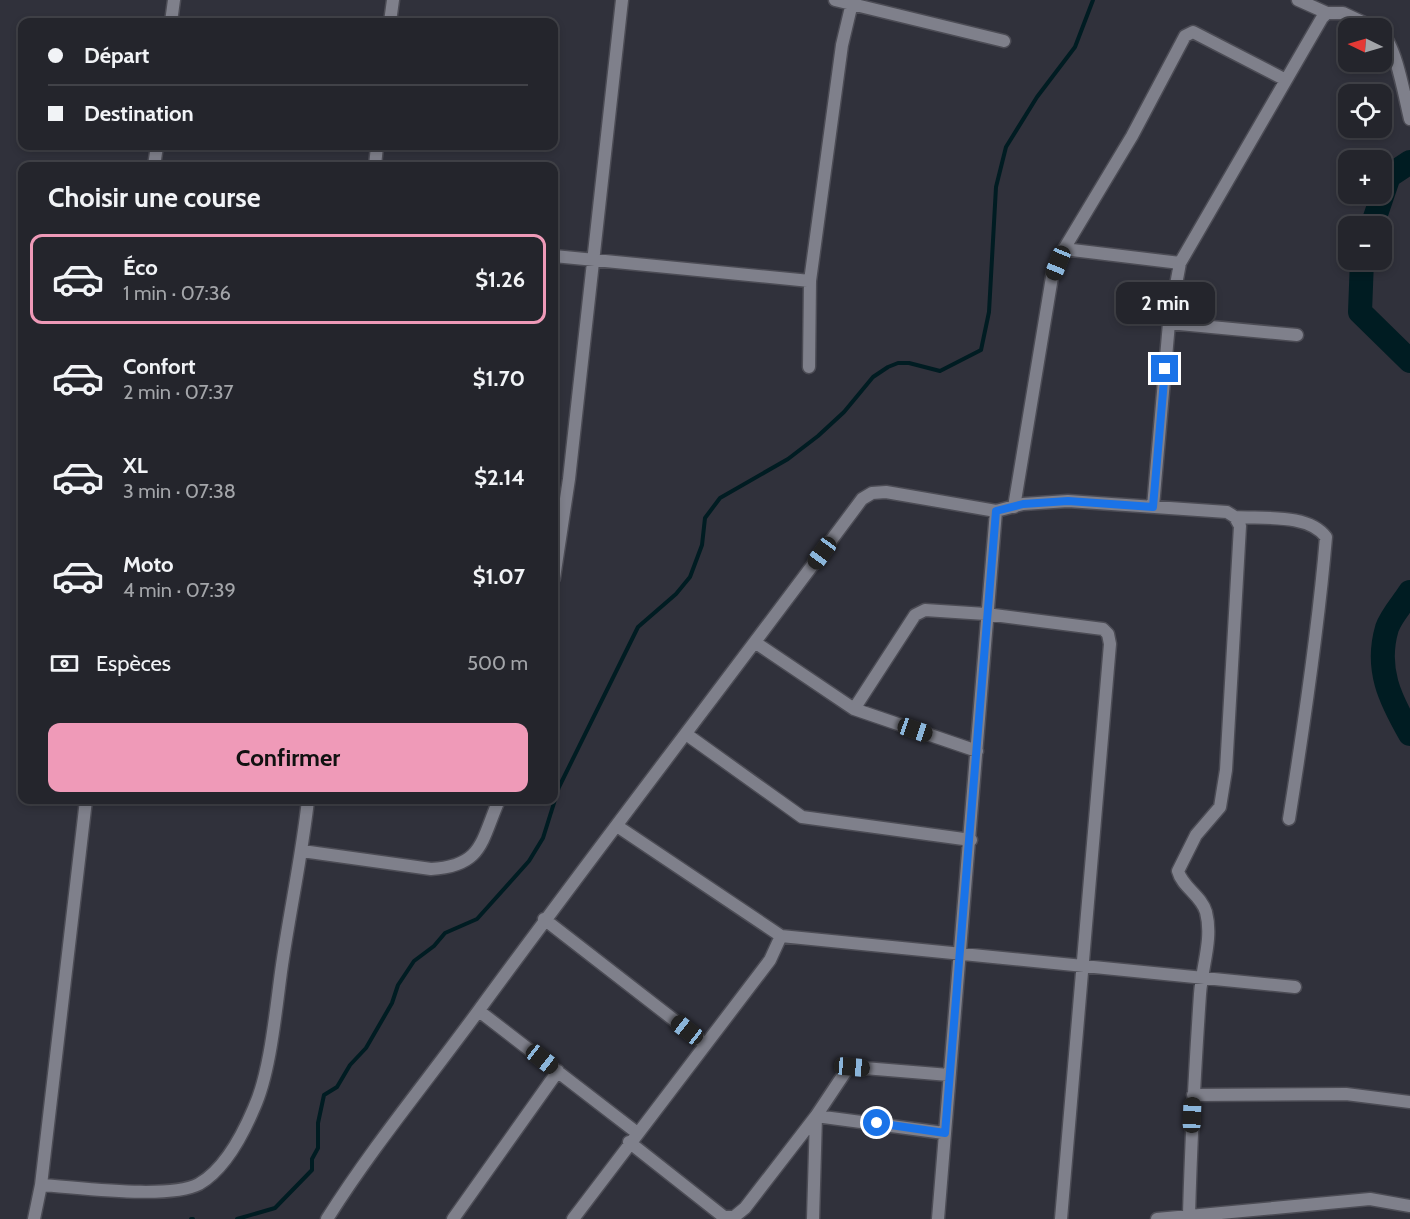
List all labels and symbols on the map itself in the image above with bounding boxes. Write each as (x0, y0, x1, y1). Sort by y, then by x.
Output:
north arrow (1338, 18, 1392, 72)
car (1043, 243, 1073, 283)
callout: 2 min (1116, 282, 1214, 324)
route end (1151, 355, 1178, 382)
car (804, 533, 840, 573)
car (895, 716, 935, 744)
car (667, 1012, 707, 1048)
car (522, 1041, 562, 1077)
car (833, 1056, 871, 1078)
car (1182, 1097, 1202, 1133)
route start (863, 1109, 890, 1136)

